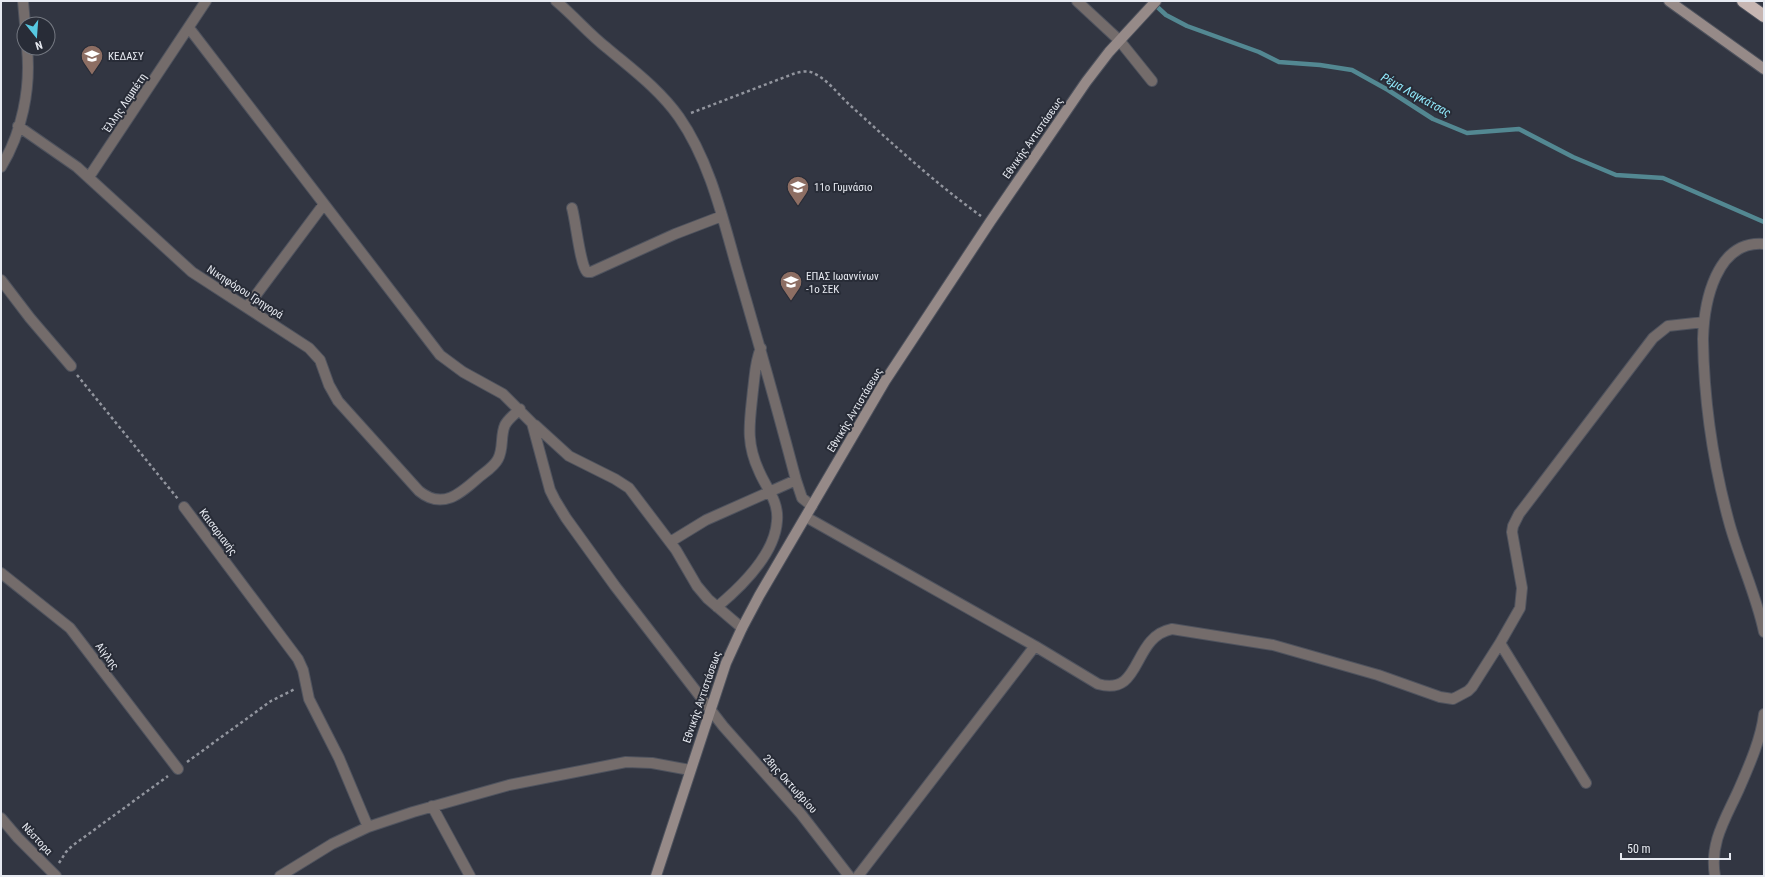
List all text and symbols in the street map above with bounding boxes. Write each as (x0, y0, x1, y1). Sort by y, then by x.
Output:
north arrow (16, 16, 56, 56)
text: N (33, 38, 44, 52)
school or university icon: ΚΕΔΑΣΥ (79, 43, 105, 76)
place label: ΚΕΔΑΣΥ (108, 50, 144, 63)
water label: Ρέμα Λαγκάτσας (1379, 70, 1454, 120)
street label: Έλλης Λαμπέτη (100, 71, 150, 136)
street label: Εθνικής Αντιστάσεως (1000, 95, 1066, 181)
school or university icon: 11o Γυμνάσιο (785, 174, 811, 207)
place label: 11o Γυμνάσιο (814, 181, 873, 194)
street label: Νικηφόρου Γρηγορά (204, 263, 286, 322)
school or university icon: ΕΠΑΣ Ιωαννίνων -1ο ΣΕΚ (778, 269, 804, 302)
place label: ΕΠΑΣ Ιωαννίνων -1ο ΣΕΚ (806, 270, 879, 296)
street label: Εθνικής Αντιστάσεως (825, 365, 885, 455)
street label: Καισαριανής (196, 506, 240, 558)
street label: Αίγλης (93, 640, 121, 672)
street label: Εθνικής Αντιστάσεως (680, 649, 724, 745)
street label: 28ης Οκτωβρίου (760, 752, 820, 816)
street label: Νέστορα (19, 820, 55, 858)
scale bar (1621, 835, 1730, 861)
text: 50 m (1627, 842, 1651, 856)

